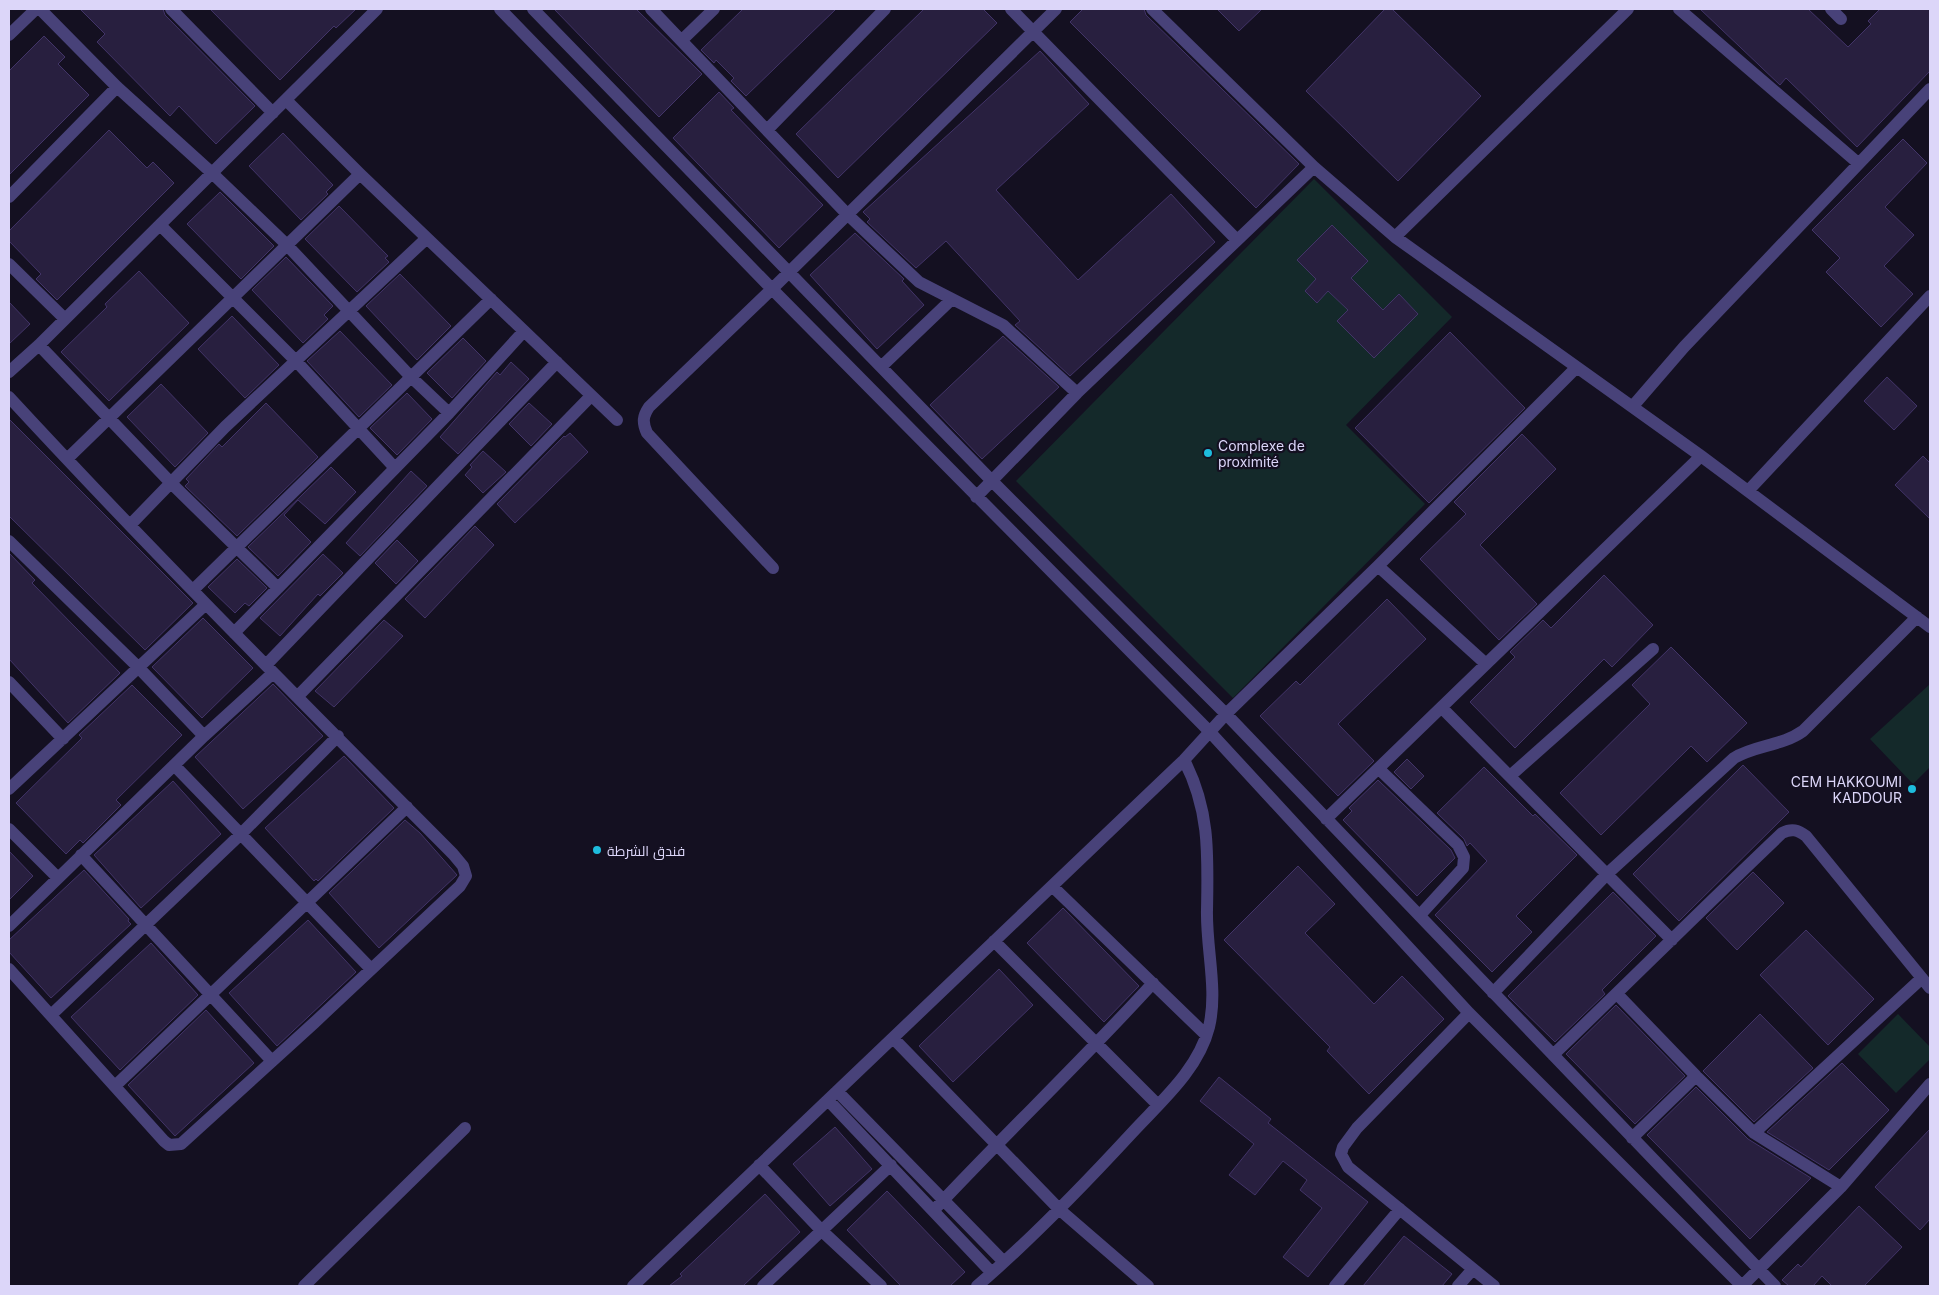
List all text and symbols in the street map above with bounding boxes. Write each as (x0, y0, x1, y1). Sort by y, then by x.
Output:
place label: Complexe de proximité (1218, 437, 1305, 470)
marker: Complexe de proximité (1202, 447, 1214, 459)
place label: CEM HAKKOUMI KADDOUR (1791, 773, 1902, 806)
marker: CEM HAKKOUMI KADDOUR (1906, 783, 1918, 795)
place label: فندق الشرطة (607, 842, 685, 860)
marker: فندق الشرطة (591, 844, 603, 856)

